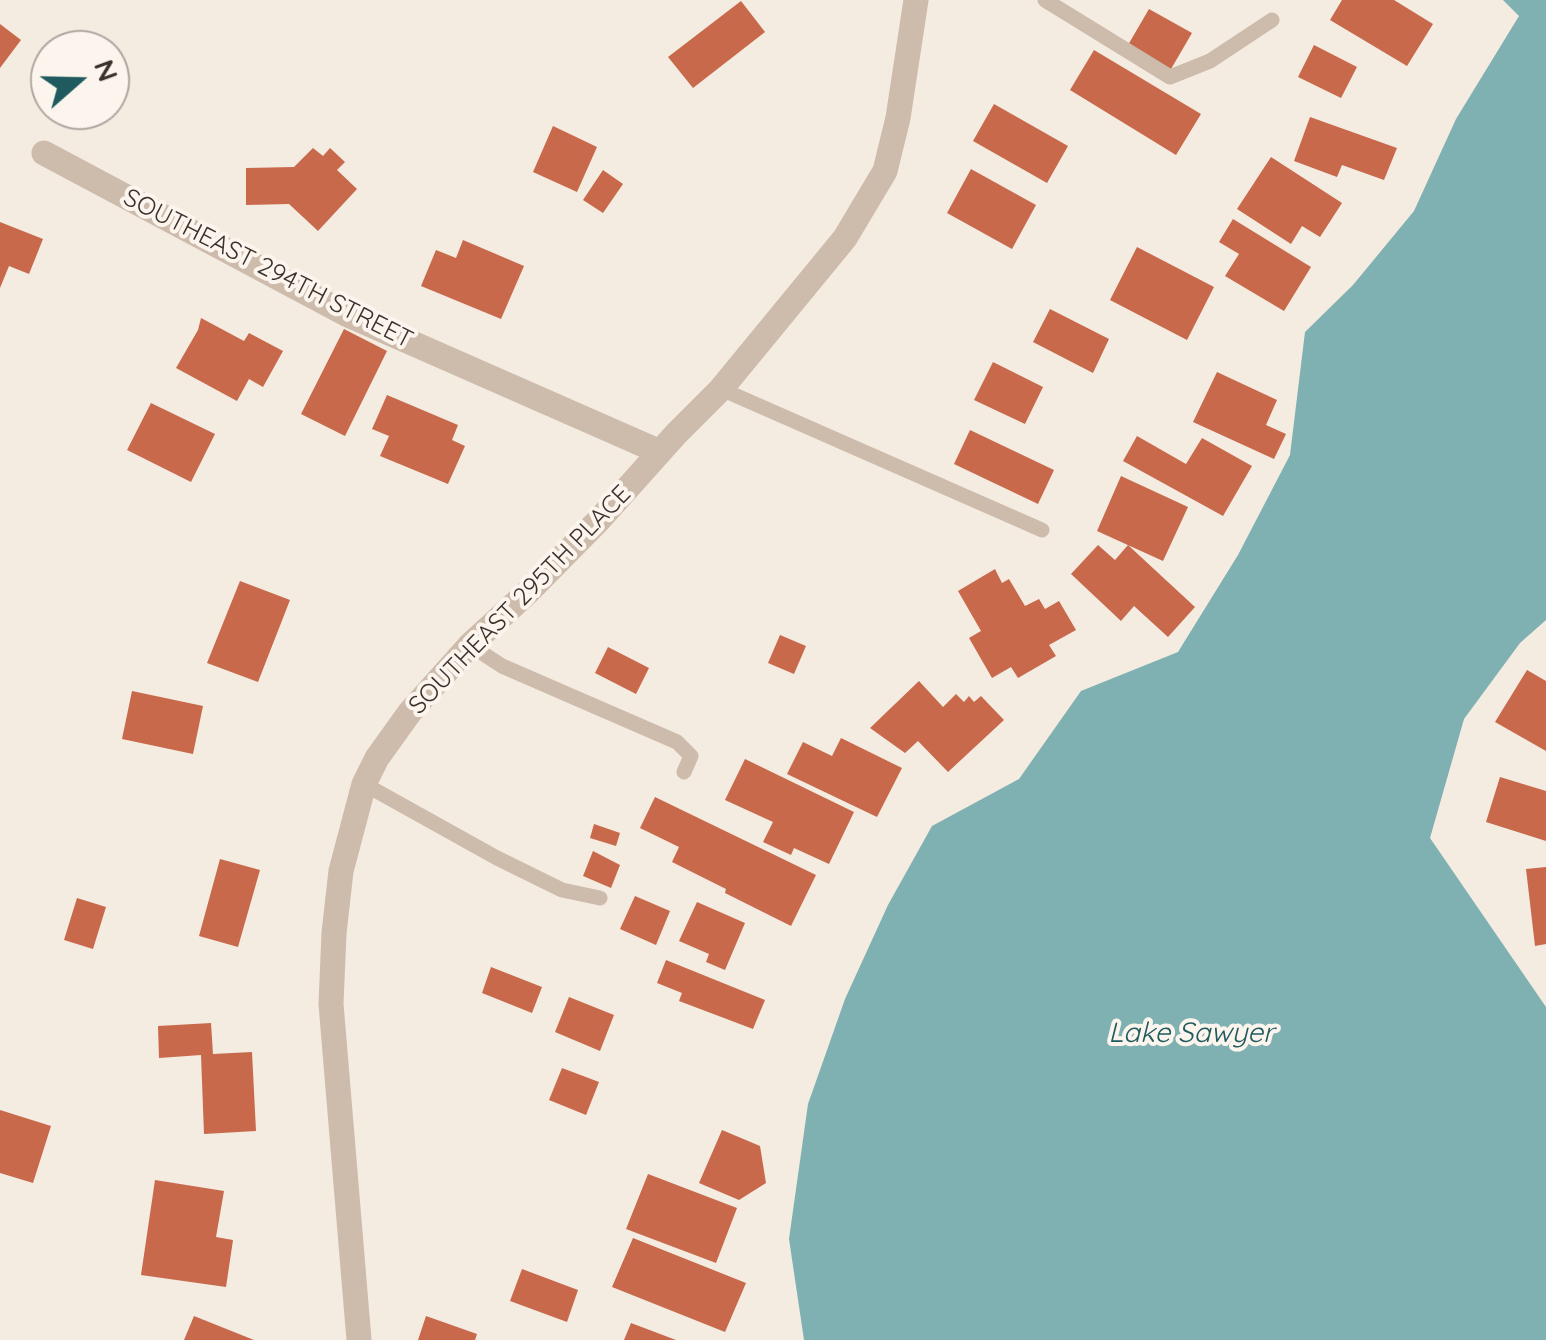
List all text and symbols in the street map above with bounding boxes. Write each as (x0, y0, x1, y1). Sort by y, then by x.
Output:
north arrow (30, 30, 130, 130)
text: N (87, 55, 127, 86)
street label: SOUTHEAST 294TH STREET (118, 183, 418, 355)
street label: SOUTHEAST 295TH PLACE (403, 479, 637, 721)
water label: Lake Sawyer (1108, 1017, 1274, 1051)

